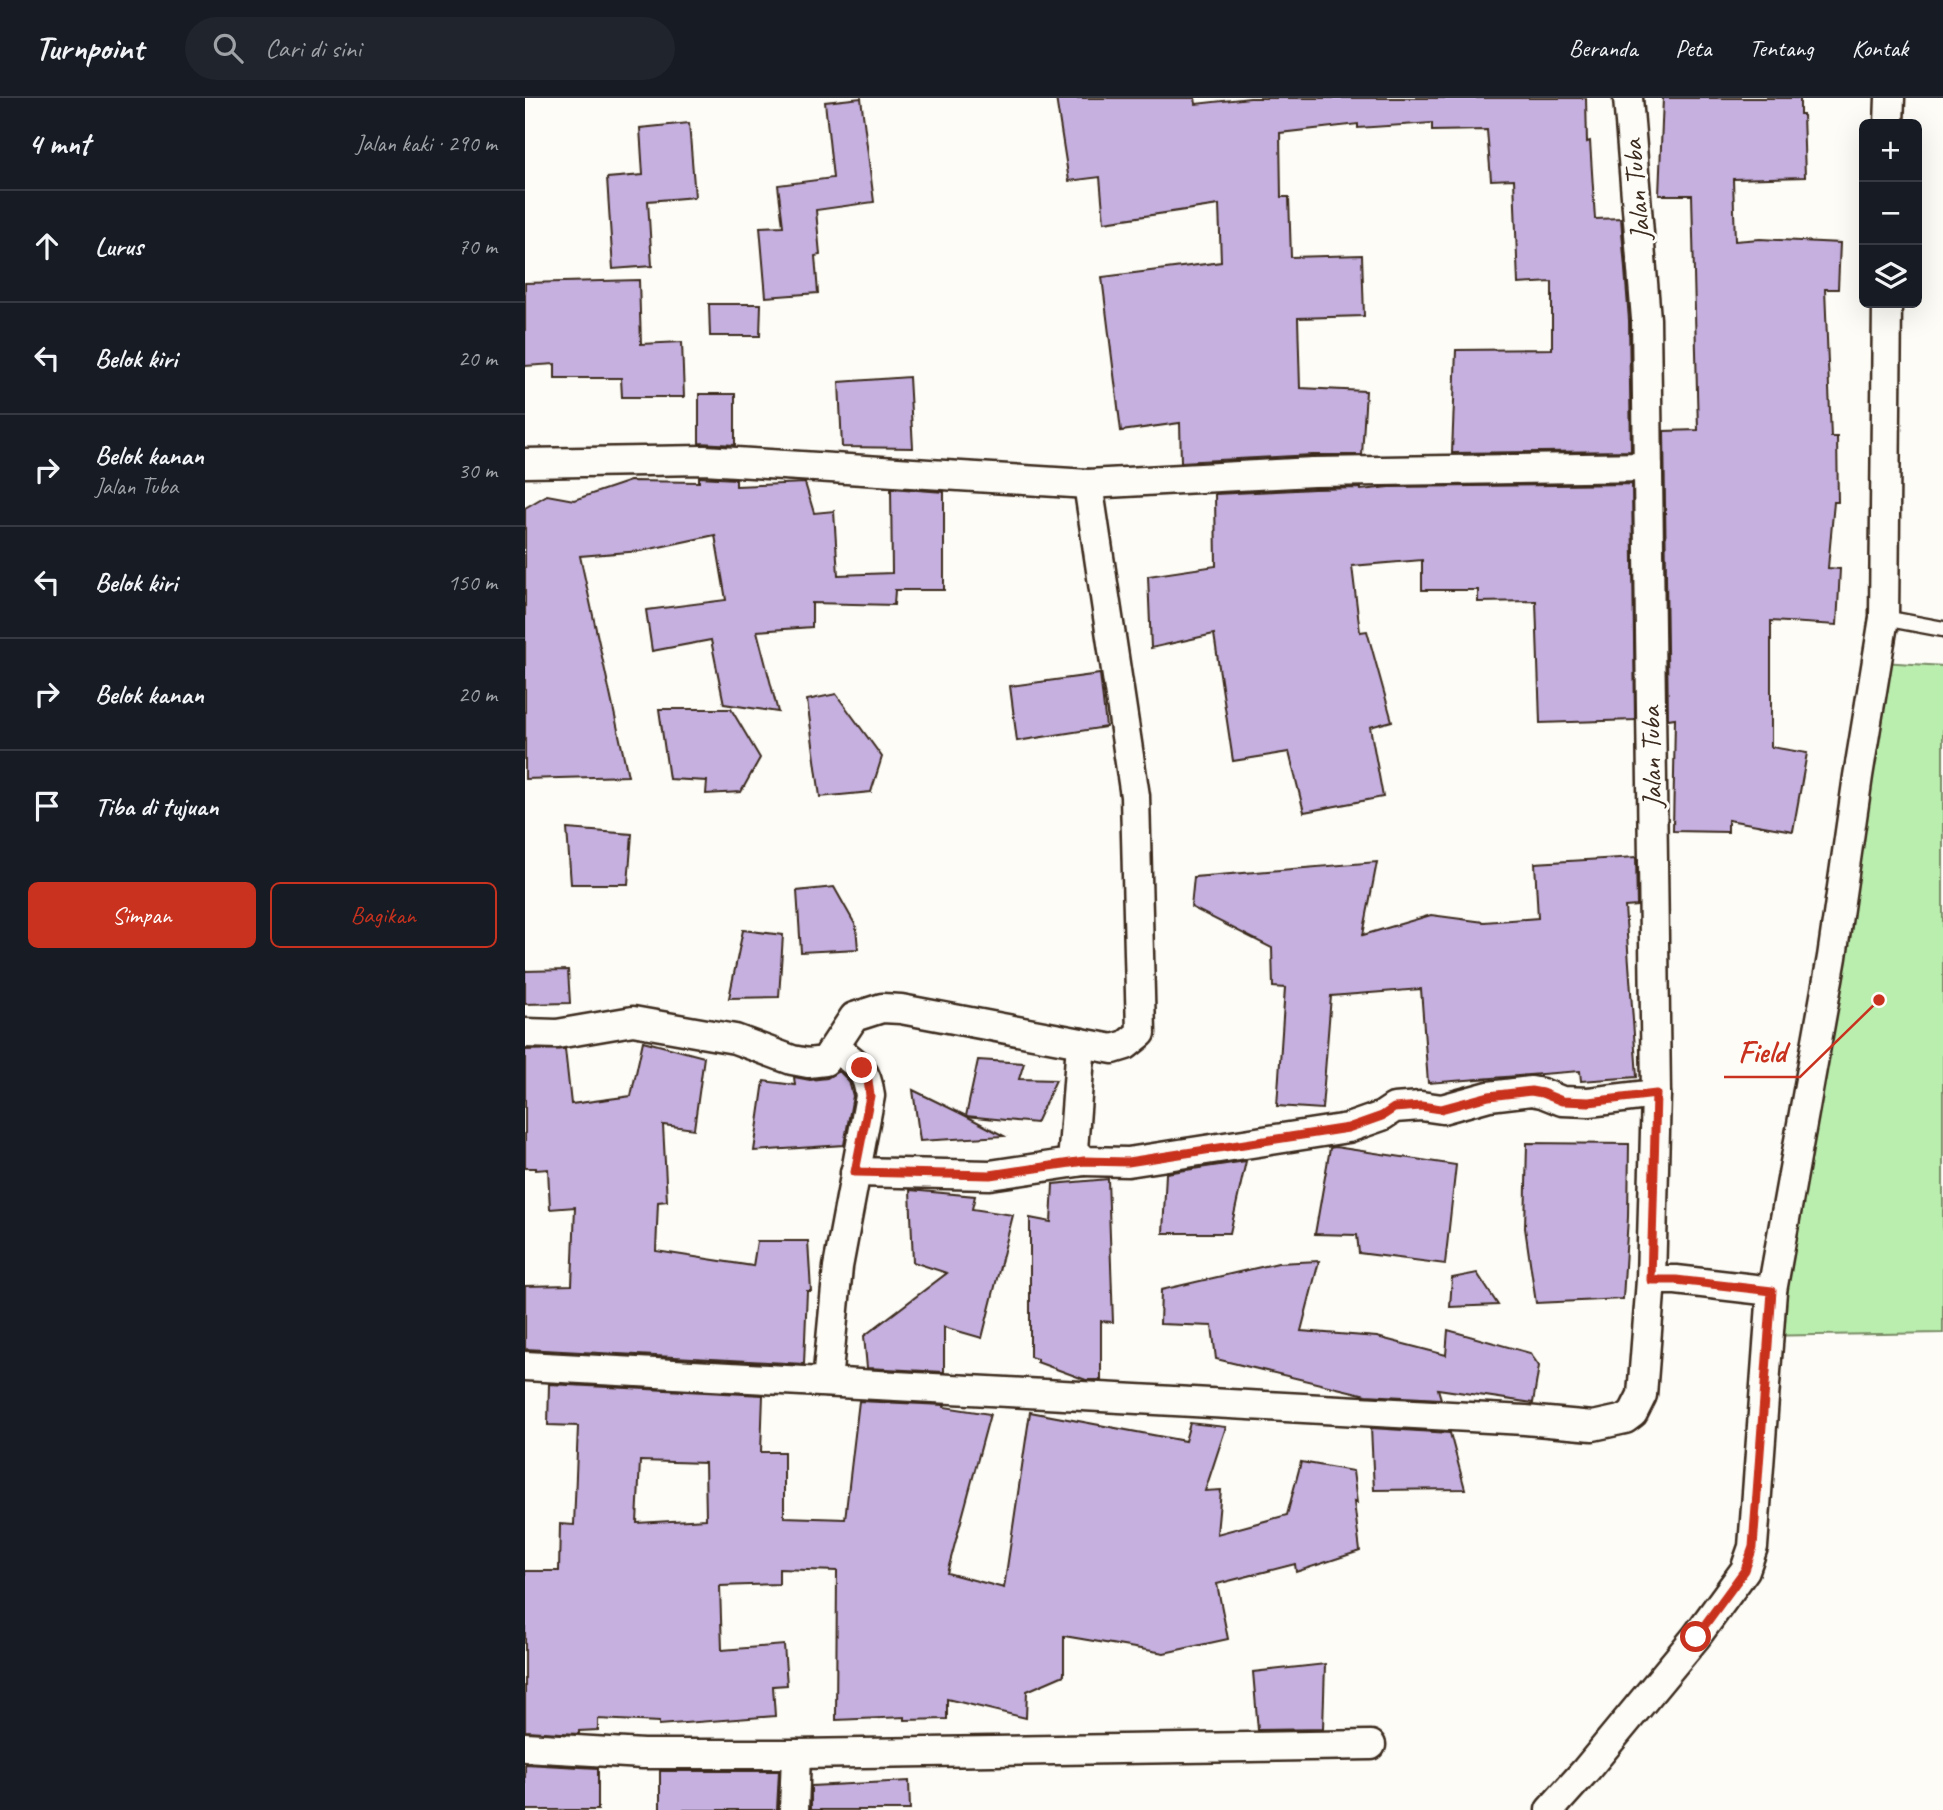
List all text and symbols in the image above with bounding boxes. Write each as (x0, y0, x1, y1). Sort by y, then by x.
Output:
search box (185, 17, 675, 80)
text: Turnpoint (35, 27, 143, 69)
icon: search (209, 29, 247, 67)
text: Cari di sini (265, 32, 361, 65)
text: Beranda (1569, 33, 1637, 63)
text: Peta (1675, 33, 1711, 63)
text: Tentang (1749, 33, 1814, 63)
text: Kontak (1852, 33, 1908, 63)
map controls (1859, 119, 1922, 308)
button: + (1859, 119, 1922, 182)
text: 4 mnt (28, 125, 90, 163)
text: Jalan kaki · 290 m (355, 129, 497, 158)
street label: Jalan Tuba (1614, 136, 1658, 244)
button: − (1859, 182, 1922, 245)
icon: ahead (28, 227, 66, 265)
text: Lurus (95, 230, 143, 263)
text: 70 m (458, 232, 497, 261)
button: layers (1859, 245, 1922, 308)
icon: left (28, 339, 66, 377)
text: Belok kiri (95, 342, 177, 375)
text: 20 m (458, 344, 497, 373)
text: Belok kanan (95, 439, 204, 472)
icon: right (28, 451, 66, 489)
text: 30 m (458, 456, 497, 485)
text: Jalan Tuba (95, 472, 178, 501)
icon: left (28, 563, 66, 601)
text: Belok kiri (95, 566, 177, 599)
text: 150 m (448, 568, 497, 597)
icon: right (28, 675, 66, 713)
text: Belok kanan (95, 678, 204, 711)
text: 20 m (458, 680, 497, 709)
street label: Jalan Tuba (1633, 704, 1669, 810)
icon: arrive (28, 787, 66, 825)
text: Tiba di tujuan (95, 790, 219, 823)
button: Simpan (28, 882, 256, 948)
button: Bagikan (270, 882, 497, 948)
callout: Field (1724, 1026, 1800, 1077)
text: Field (1738, 1033, 1791, 1071)
route end (846, 1052, 877, 1083)
route start (1680, 1621, 1711, 1652)

